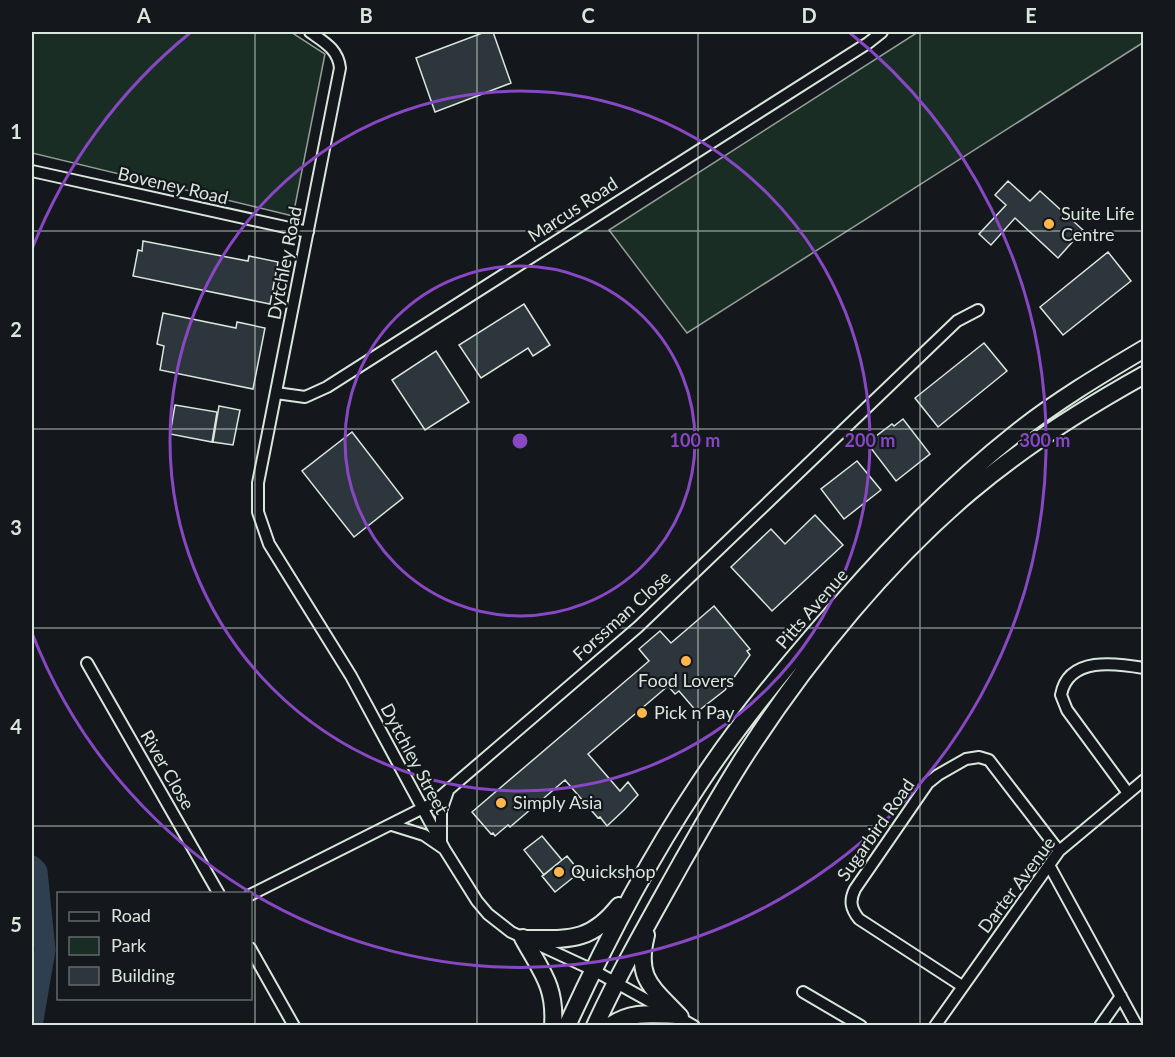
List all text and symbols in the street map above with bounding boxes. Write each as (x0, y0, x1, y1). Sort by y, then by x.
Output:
text: A (136, 3, 151, 27)
text: B (359, 3, 373, 27)
text: C (581, 3, 595, 27)
text: D (801, 3, 817, 27)
text: E (1025, 3, 1037, 27)
text: 1 (10, 119, 22, 143)
street label: Boveney Road (116, 162, 231, 208)
street label: Marcus Road (523, 172, 621, 246)
place label: Suite Life Centre (1061, 202, 1135, 245)
street label: Dytchley Road (262, 204, 306, 321)
marker: Suite Life Centre (1042, 217, 1056, 231)
text: 2 (10, 317, 22, 341)
text: 100 m (670, 429, 720, 451)
text: 200 m (845, 429, 895, 451)
text: 300 m (1020, 429, 1070, 451)
centre of rings (510, 431, 530, 451)
text: 3 (10, 515, 22, 539)
street label: Pitts Avenue (771, 564, 852, 653)
street label: Forssman Close (568, 566, 675, 665)
marker: Food Lovers (679, 654, 693, 668)
place label: Food Lovers (638, 669, 734, 691)
street label: Dytchley Street (376, 699, 454, 818)
place label: Pick n Pay (654, 701, 735, 723)
marker: Pick n Pay (635, 706, 649, 720)
text: 4 (10, 714, 22, 738)
street label: River Close (136, 726, 200, 813)
street label: Sugarbird Road (832, 774, 919, 885)
place label: Simply Asia (513, 791, 602, 813)
marker: Simply Asia (494, 796, 508, 810)
street label: Darter Avenue (973, 832, 1059, 937)
place label: Quickshop (571, 860, 656, 882)
marker: Quickshop (552, 865, 566, 879)
legend (57, 892, 252, 1000)
text: Road (111, 904, 151, 926)
text: 5 (10, 912, 22, 936)
text: Park (111, 934, 147, 956)
text: Building (111, 964, 175, 986)

